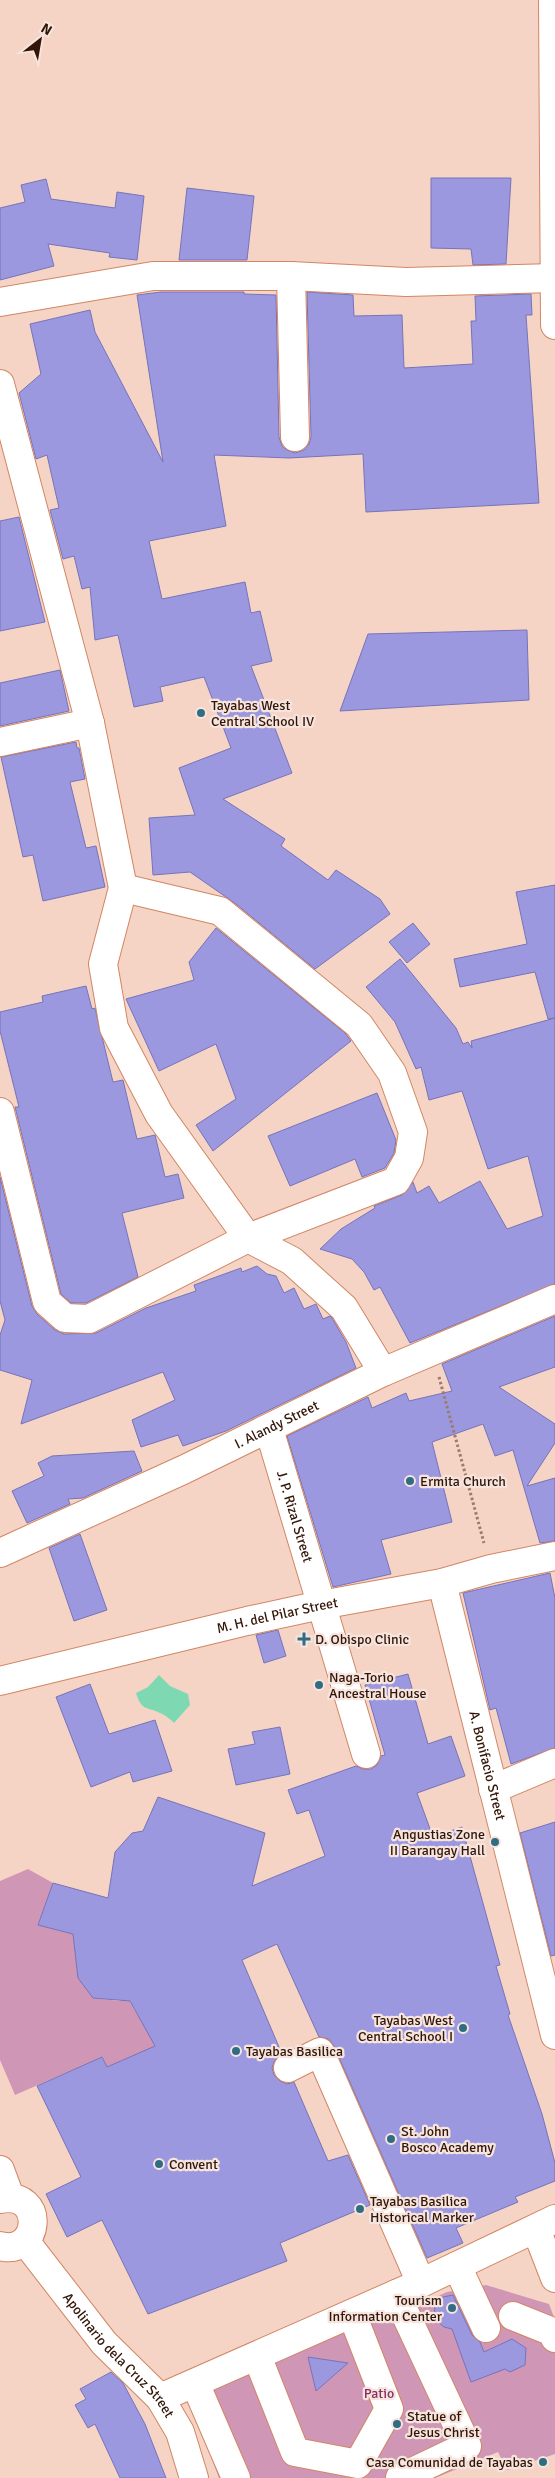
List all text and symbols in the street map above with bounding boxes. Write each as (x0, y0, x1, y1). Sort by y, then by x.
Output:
north arrow (15, 15, 65, 65)
text: N (38, 19, 55, 39)
place label: Tayabas West Central School IV (211, 697, 314, 730)
marker: Tayabas West Central School IV (195, 707, 207, 719)
street label: I. Alandy Street (231, 1396, 321, 1452)
street label: J. P. Rizal Street (273, 1468, 317, 1564)
place label: Ermita Church (420, 1473, 506, 1490)
marker: Ermita Church (404, 1475, 416, 1487)
street label: M. H. del Pilar Street (215, 1594, 339, 1637)
place label: D. Obispo Clinic (315, 1631, 409, 1648)
marker: D. Obispo Clinic (297, 1632, 311, 1646)
place label: Naga-Torio Ancestral House (329, 1669, 427, 1702)
marker: Naga-Torio Ancestral House (313, 1679, 325, 1691)
street label: A. Bonifacio Street (466, 1709, 509, 1822)
place label: Angustias Zone II Barangay Hall (390, 1826, 485, 1859)
marker: Angustias Zone II Barangay Hall (489, 1836, 501, 1848)
place label: Tayabas West Central School I (358, 2012, 453, 2045)
marker: Tayabas West Central School I (457, 2022, 469, 2034)
place label: Tayabas Basilica (246, 2043, 343, 2060)
marker: Tayabas Basilica (230, 2045, 242, 2057)
place label: St. John Bosco Academy (401, 2123, 494, 2156)
marker: St. John Bosco Academy (385, 2133, 397, 2145)
place label: Convent (169, 2156, 218, 2173)
marker: Convent (153, 2158, 165, 2170)
place label: Tayabas Basilica Historical Marker (370, 2193, 475, 2226)
marker: Tayabas Basilica Historical Marker (354, 2203, 366, 2215)
street label: Apolinario dela Cruz Street (59, 2289, 178, 2421)
place label: Tourism Information Center (328, 2292, 443, 2325)
marker: Tourism Information Center (446, 2302, 458, 2314)
park label: Patio (364, 2385, 394, 2402)
place label: Statue of Jesus Christ (407, 2408, 480, 2441)
marker: Statue of Jesus Christ (391, 2418, 403, 2430)
place label: Casa Comunidad de Tayabas (366, 2454, 533, 2471)
marker: Casa Comunidad de Tayabas (537, 2456, 549, 2468)

